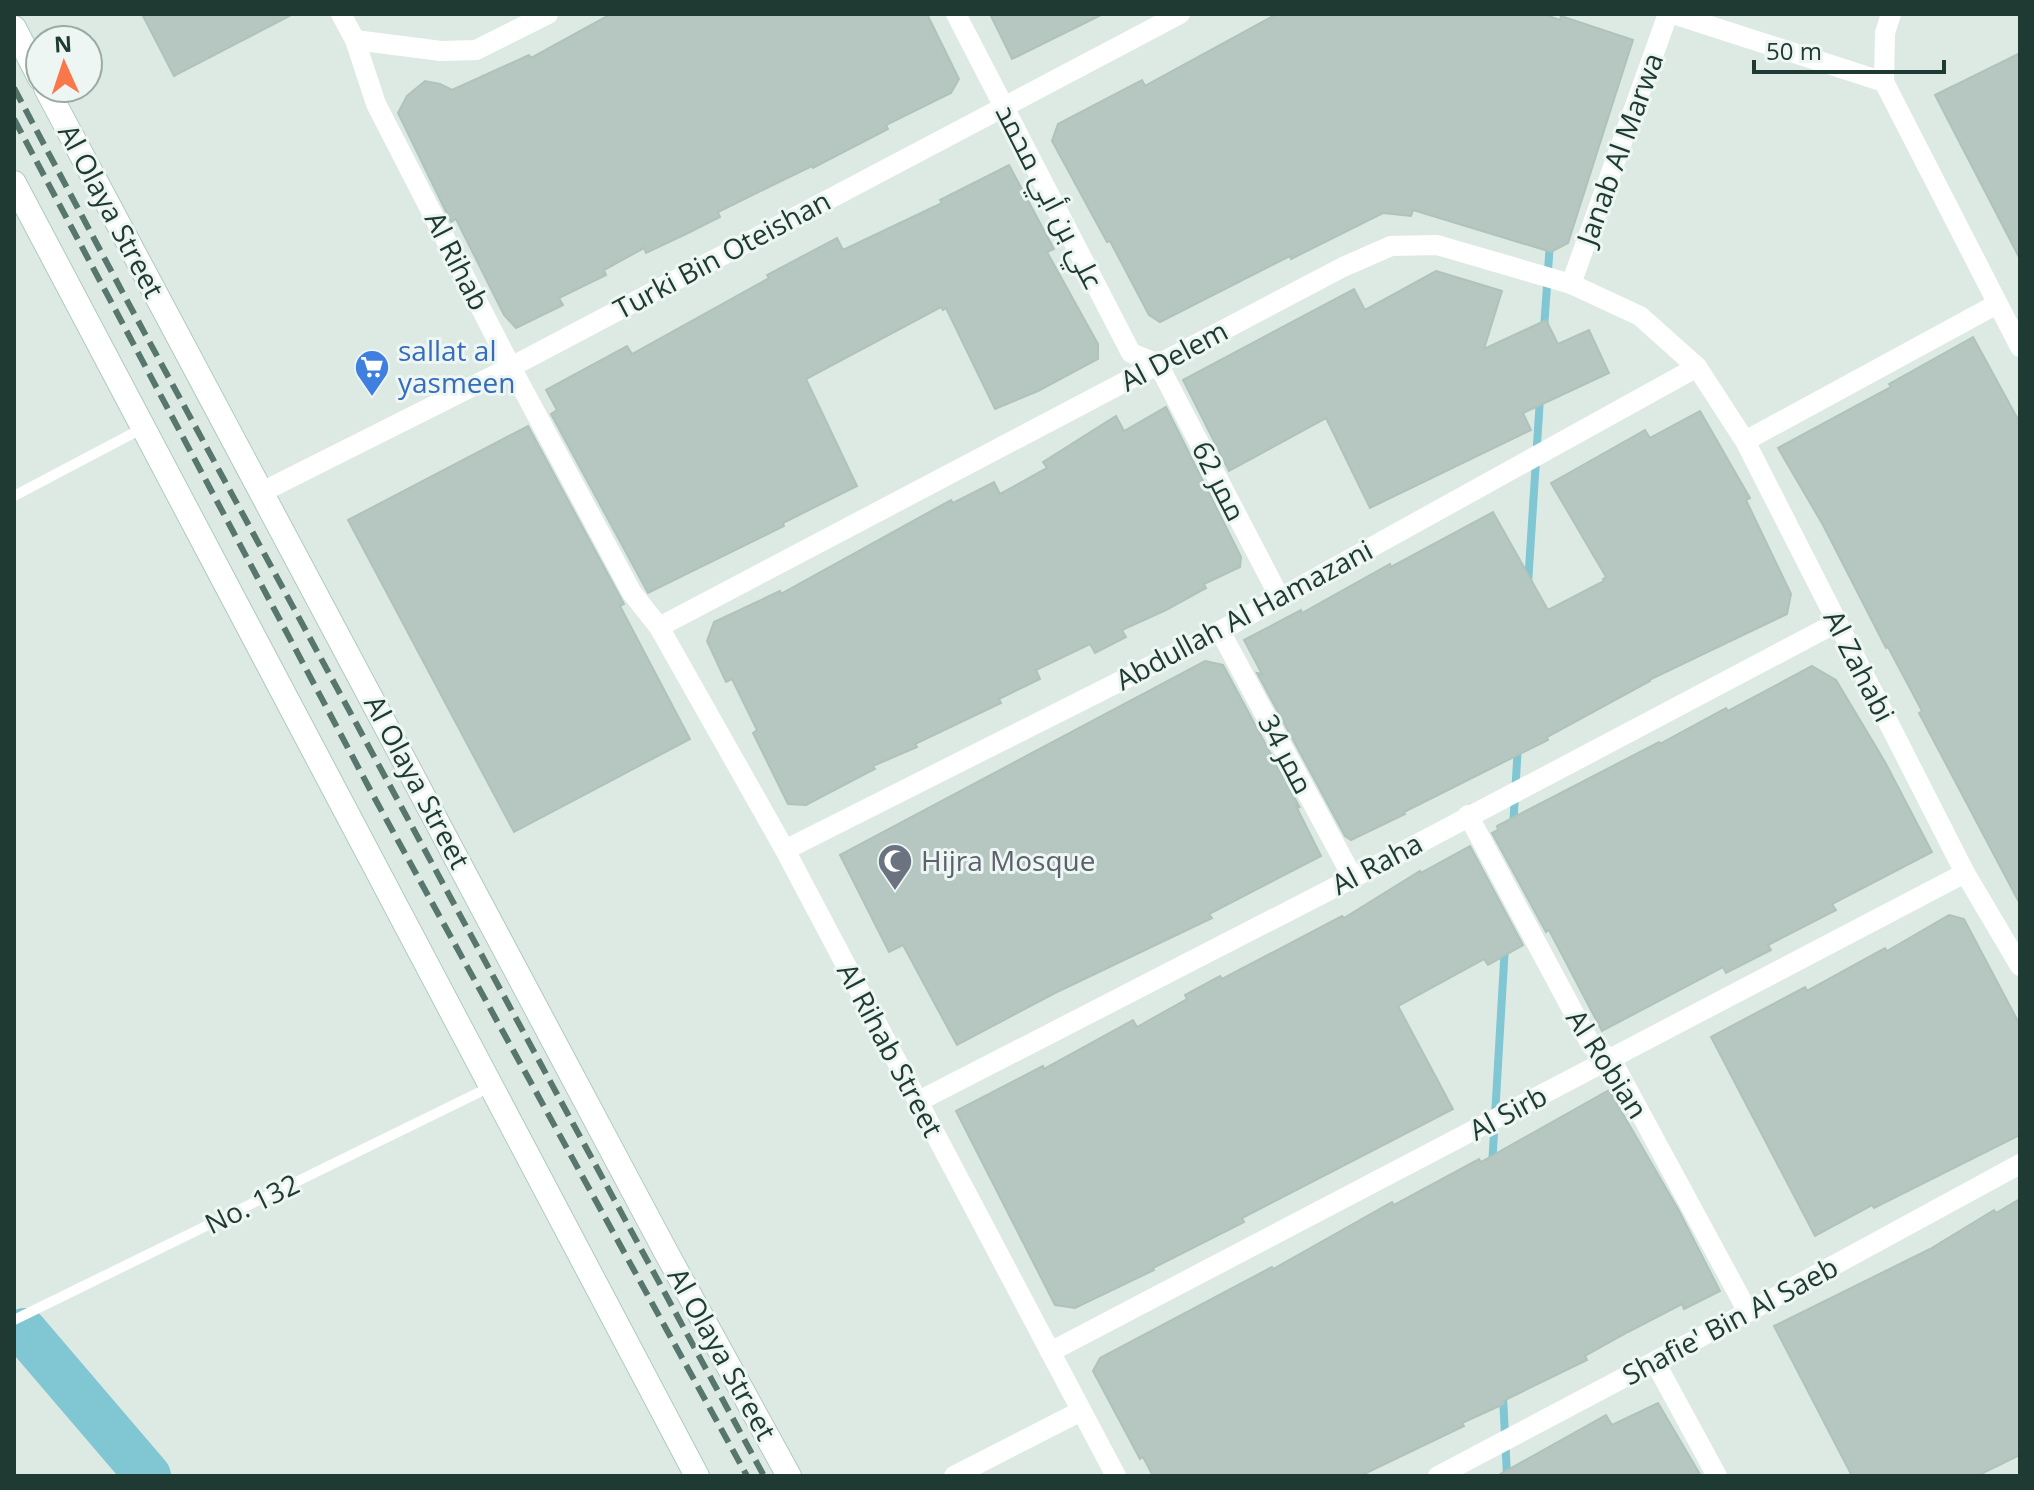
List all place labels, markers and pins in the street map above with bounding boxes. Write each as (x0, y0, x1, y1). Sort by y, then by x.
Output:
place label: sallat al yasmeen (398, 331, 515, 401)
supermarket icon: sallat al yasmeen (353, 348, 391, 398)
place label: Hijra Mosque (921, 841, 1095, 879)
mosque icon: Hijra Mosque (876, 842, 914, 892)

